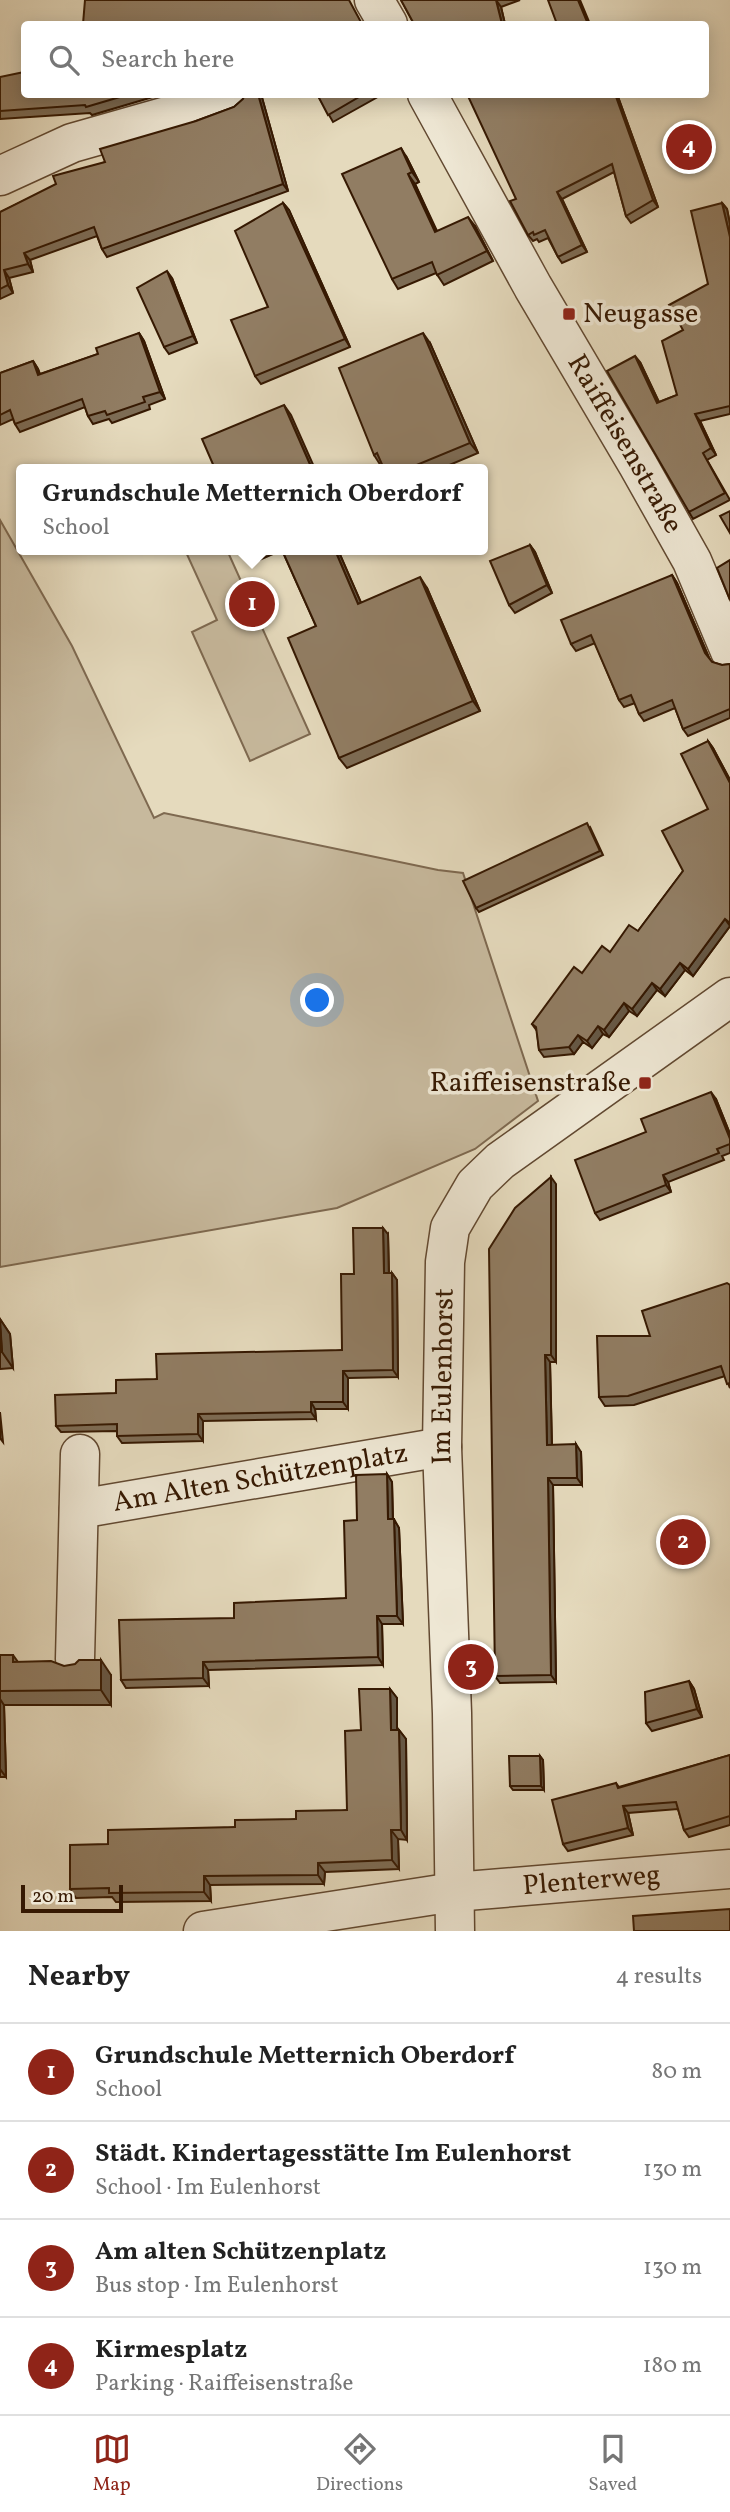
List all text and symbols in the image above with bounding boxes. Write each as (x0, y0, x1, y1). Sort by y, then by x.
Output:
search box (21, 21, 709, 98)
icon: search (45, 41, 83, 79)
text: Search here (101, 42, 234, 78)
pin: 4 (666, 121, 712, 173)
place label: Neugasse (583, 295, 698, 334)
marker: Neugasse (561, 306, 577, 322)
street label: Raiffeisenstraße (557, 347, 692, 541)
popup (16, 464, 488, 555)
text: Grundschule Metternich Oberdorf (42, 476, 462, 512)
text: School (42, 512, 110, 544)
pin: 1 (229, 578, 275, 630)
your location (300, 983, 334, 1017)
place label: Raiffeisenstraße (430, 1064, 631, 1103)
marker: Raiffeisenstraße (637, 1075, 653, 1091)
street label: Im Eulenhorst (422, 1288, 464, 1465)
street label: Am Alten Schützenplatz (110, 1434, 411, 1522)
pin: 2 (660, 1516, 706, 1568)
pin: 3 (448, 1641, 494, 1693)
street label: Plenterweg (521, 1855, 662, 1906)
scale bar (21, 1882, 122, 1914)
text: 20 m (32, 1884, 74, 1910)
text: Nearby (28, 1956, 130, 1998)
text: 4 results (616, 1961, 702, 1993)
text: Grundschule Metternich Oberdorf (95, 2038, 514, 2074)
text: 1 (46, 2056, 56, 2088)
text: 80 m (652, 2056, 702, 2088)
text: School (95, 2074, 162, 2106)
text: Städt. Kindertagesstätte Im Eulenhorst (95, 2136, 571, 2172)
text: 2 (45, 2154, 57, 2186)
text: 130 m (643, 2154, 702, 2186)
text: School · Im Eulenhorst (95, 2172, 321, 2204)
text: Am alten Schützenplatz (95, 2234, 386, 2270)
text: 3 (45, 2252, 57, 2284)
text: 130 m (643, 2252, 702, 2284)
text: Bus stop · Im Eulenhorst (95, 2270, 338, 2302)
text: Kirmesplatz (95, 2332, 247, 2368)
text: 4 (44, 2350, 58, 2382)
text: 180 m (643, 2350, 702, 2382)
text: Parking · Raiffeisenstraße (95, 2368, 353, 2400)
tab: Map (93, 2430, 131, 2498)
tab: Directions (316, 2430, 403, 2498)
tab: Saved (588, 2430, 637, 2498)

